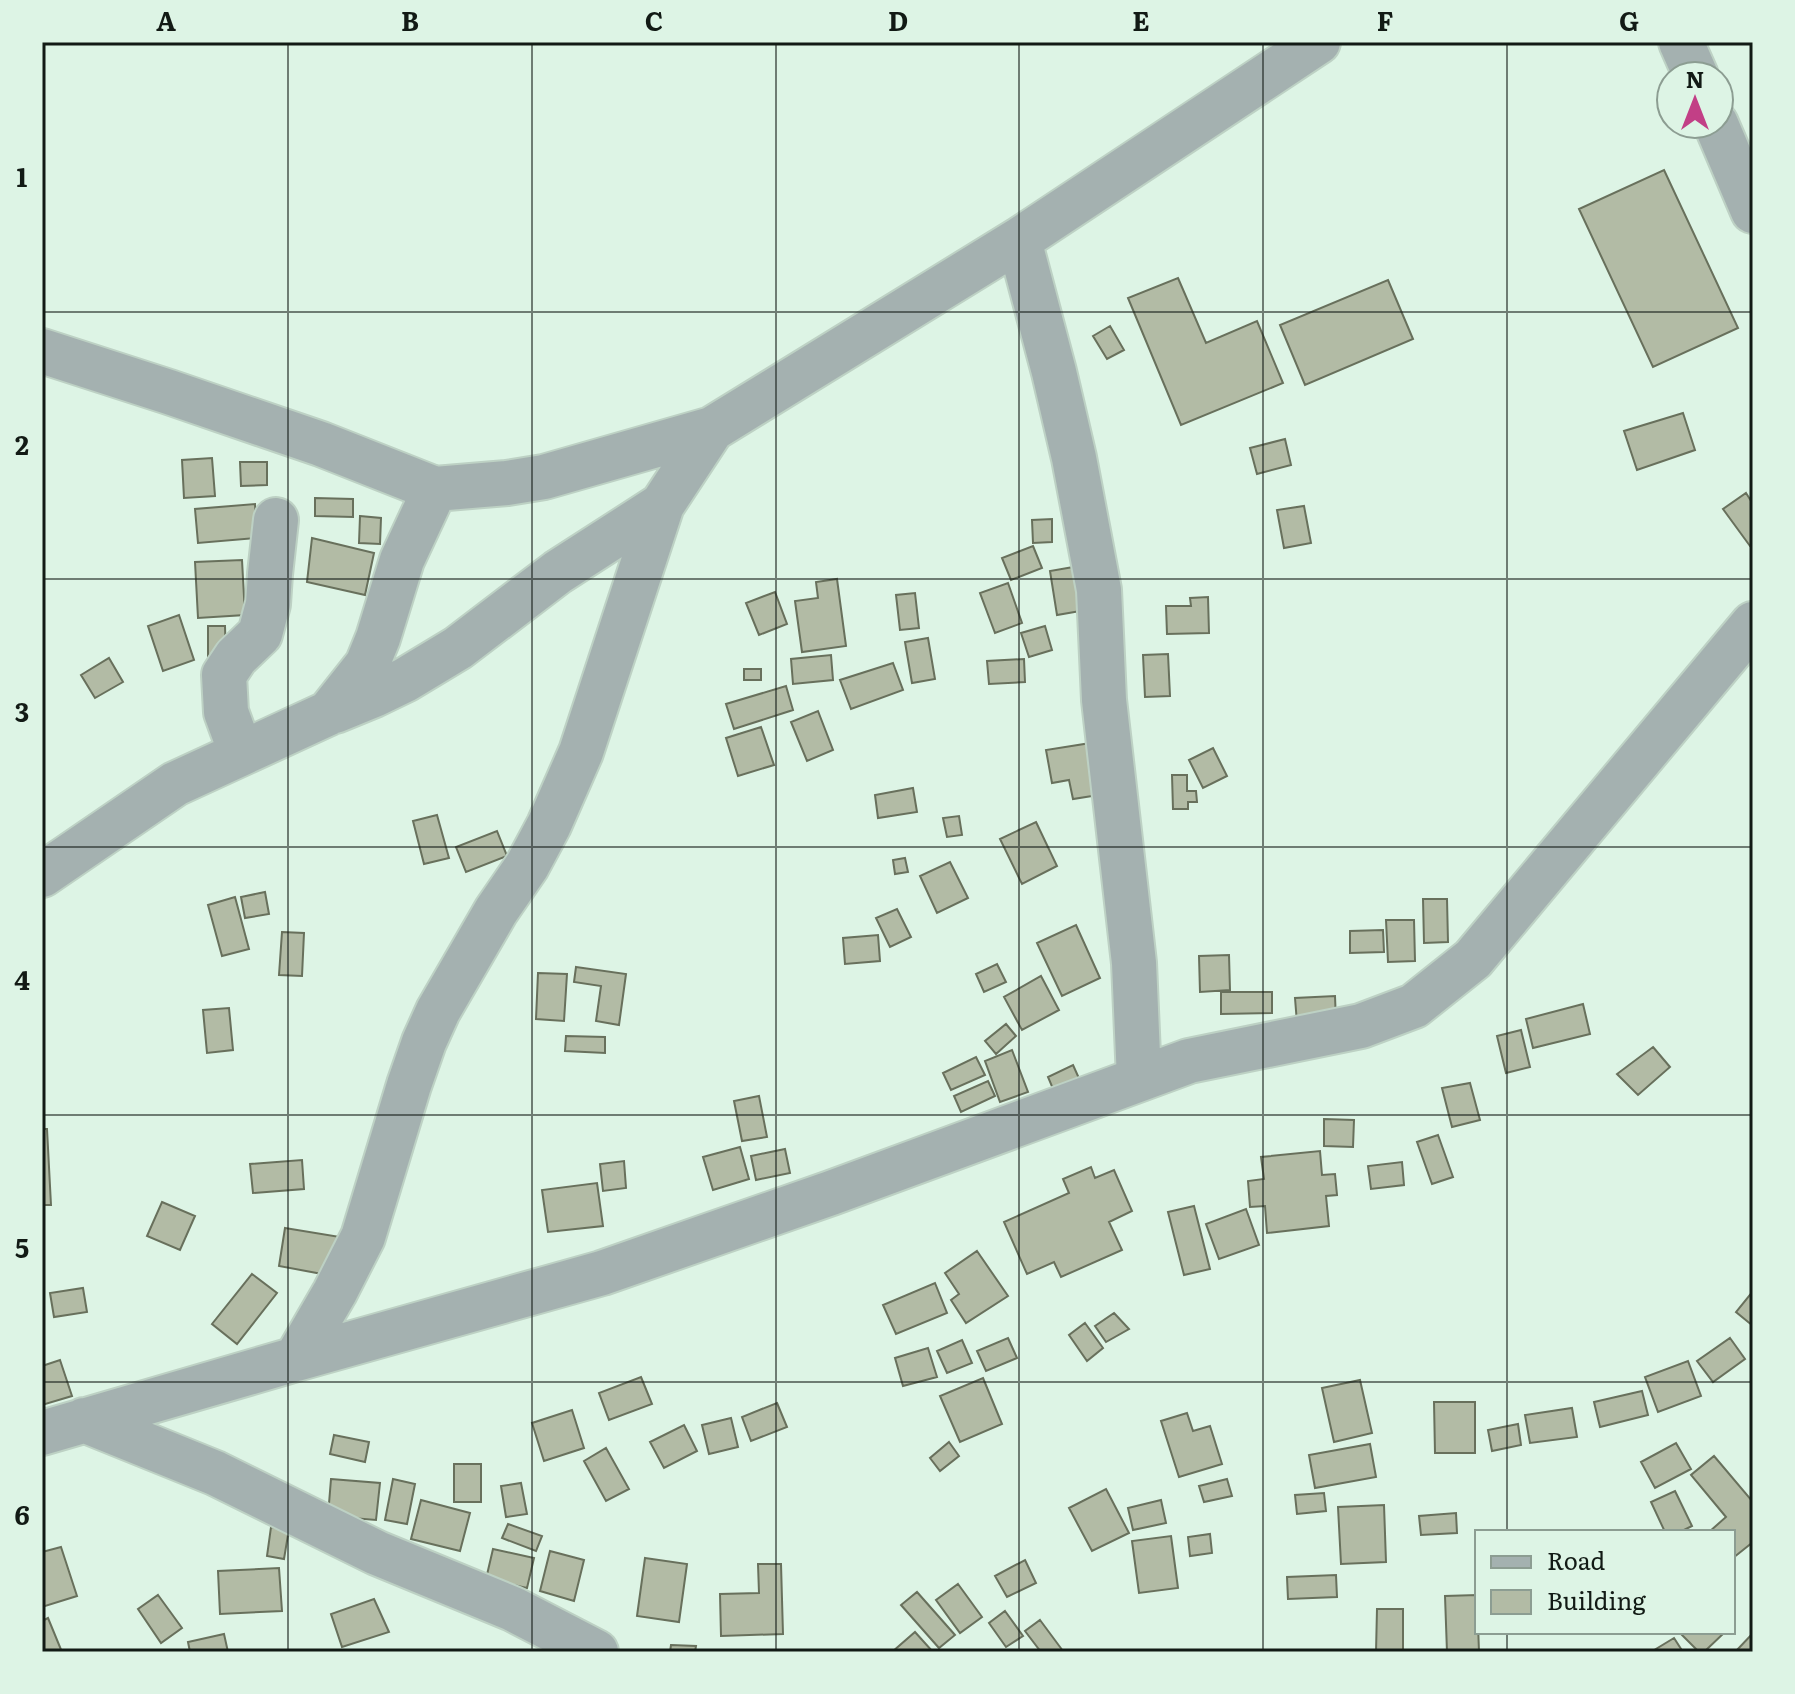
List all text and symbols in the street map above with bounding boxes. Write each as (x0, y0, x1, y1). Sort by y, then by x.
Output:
text: A (156, 0, 176, 39)
text: B (401, 0, 419, 39)
text: C (645, 0, 663, 39)
text: D (888, 0, 908, 39)
text: E (1132, 0, 1150, 39)
text: F (1377, 0, 1393, 39)
text: G (1619, 0, 1639, 39)
north arrow (1655, 60, 1735, 140)
text: N (1686, 62, 1704, 95)
text: 1 (17, 156, 28, 195)
text: 2 (15, 424, 29, 463)
text: 3 (15, 691, 29, 730)
text: 4 (14, 959, 30, 998)
text: 5 (15, 1227, 29, 1266)
text: 6 (14, 1494, 30, 1533)
legend (1475, 1530, 1735, 1634)
text: Road (1547, 1542, 1606, 1577)
text: Building (1547, 1582, 1646, 1617)

